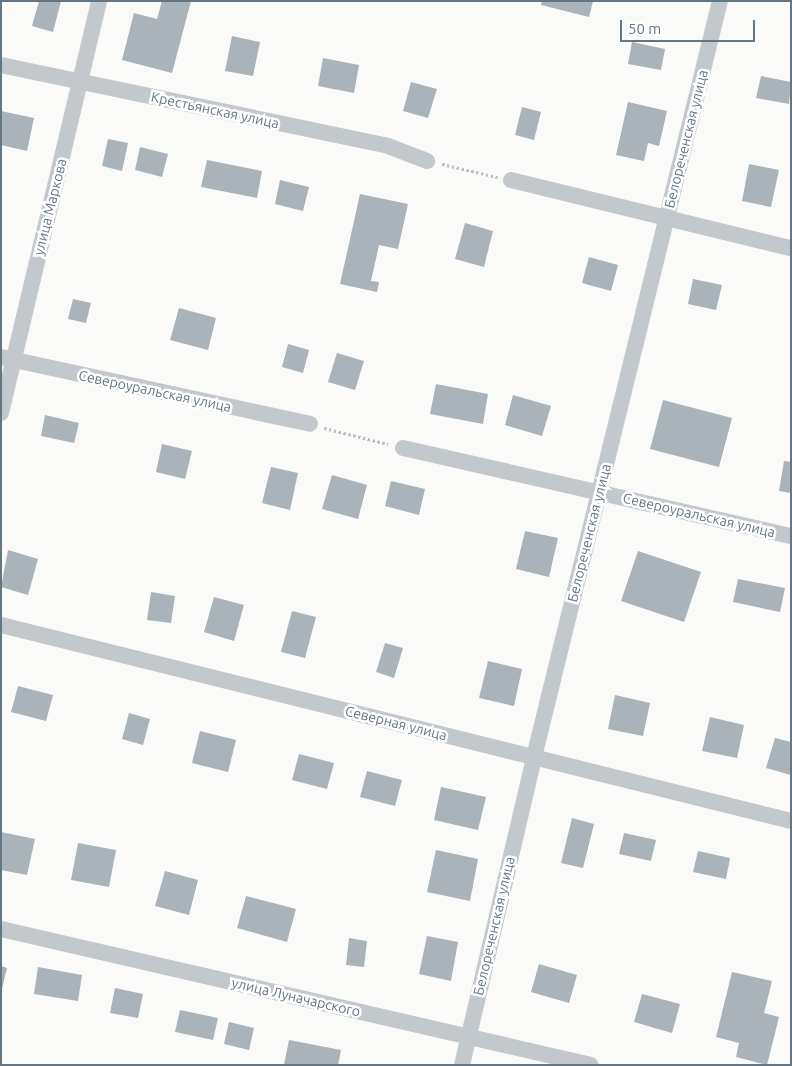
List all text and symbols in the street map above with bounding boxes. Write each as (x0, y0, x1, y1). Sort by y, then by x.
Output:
scale bar (622, 10, 757, 42)
text: 50 m (628, 20, 661, 37)
street label: Белореченская улица (661, 68, 711, 210)
street label: Крестьянская улица (150, 88, 280, 132)
street label: улица Маркова (30, 157, 70, 257)
street label: Североуральская улица (77, 367, 233, 415)
street label: Белореченская улица (564, 462, 614, 604)
street label: Североуральская улица (621, 489, 777, 541)
street label: Северная улица (343, 702, 449, 744)
street label: Белореченская улица (470, 855, 518, 997)
street label: улица Луначарского (230, 974, 362, 1020)

